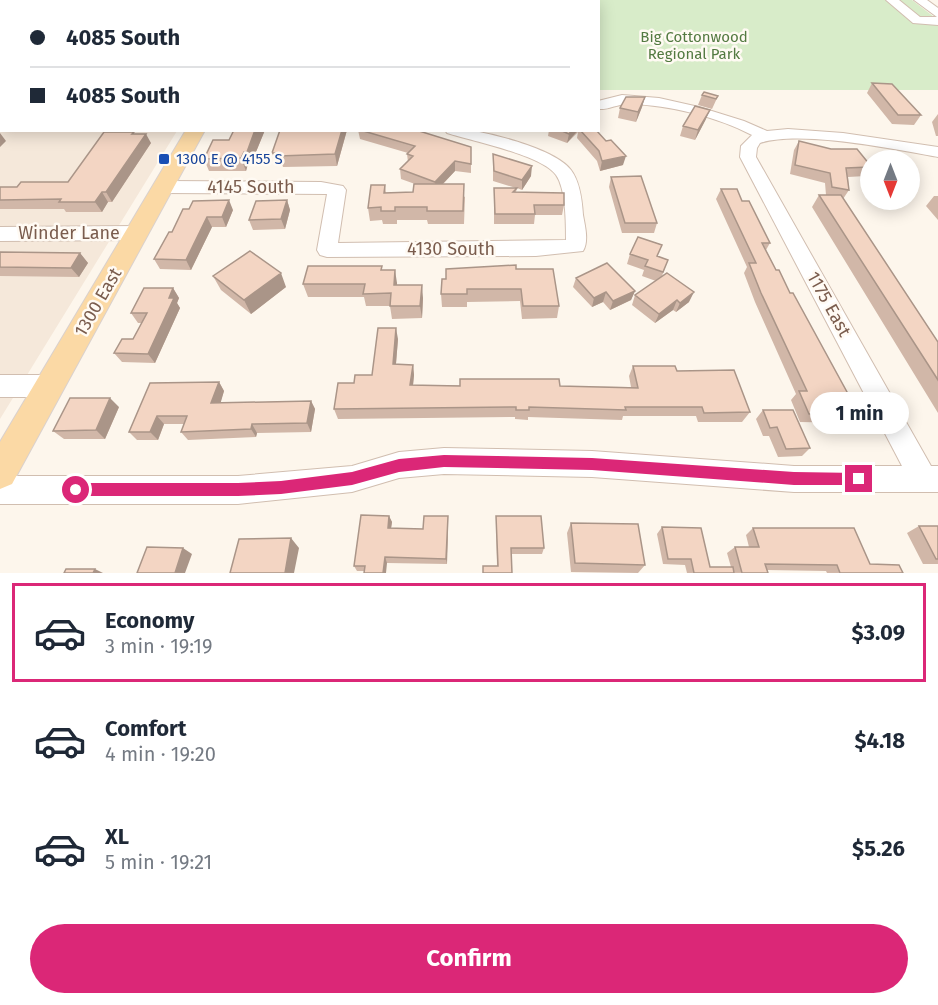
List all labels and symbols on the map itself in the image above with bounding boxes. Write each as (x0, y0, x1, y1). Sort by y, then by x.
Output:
park label: Big Cottonwood Regional Park (640, 28, 748, 63)
place label: 1300 E @ 4155 S (176, 150, 283, 168)
north arrow (860, 150, 920, 210)
marker: 1300 E @ 4155 S (157, 152, 171, 166)
street label: 4145 South (207, 176, 295, 198)
street label: Winder Lane (18, 222, 120, 244)
street label: 4130 South (407, 238, 495, 260)
street label: 1300 East (70, 263, 127, 340)
street label: 1175 East (802, 268, 856, 341)
callout: 1 min (810, 392, 908, 434)
route end (845, 465, 872, 492)
route start (62, 476, 89, 503)

